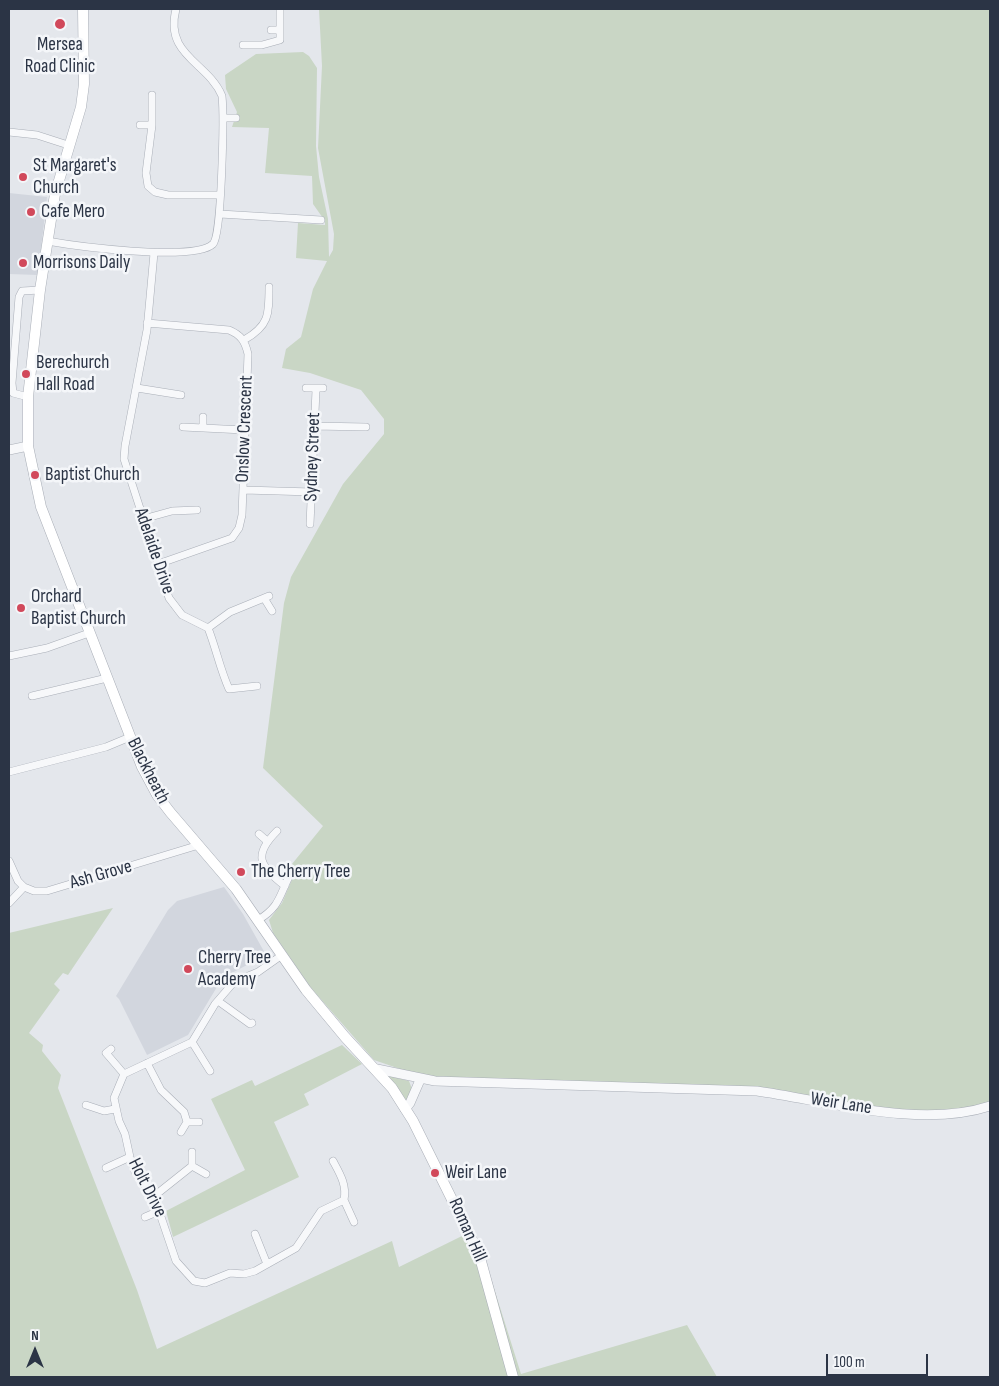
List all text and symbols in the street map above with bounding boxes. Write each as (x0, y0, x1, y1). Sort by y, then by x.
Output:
marker: Mersea Road Clinic (53, 17, 67, 31)
place label: Mersea Road Clinic (25, 34, 95, 78)
place label: St Margaret's Church (33, 155, 116, 199)
marker: St Margaret's Church (17, 171, 29, 183)
place label: Cafe Mero (41, 201, 105, 223)
marker: Cafe Mero (25, 206, 37, 218)
place label: Morrisons Daily (33, 252, 130, 274)
marker: Morrisons Daily (17, 257, 29, 269)
place label: Berechurch Hall Road (36, 352, 109, 396)
marker: Berechurch Hall Road (20, 368, 32, 380)
street label: Onslow Crescent (232, 375, 258, 483)
street label: Sydney Street (300, 412, 326, 502)
place label: Baptist Church (45, 464, 140, 486)
marker: Baptist Church (29, 469, 41, 481)
street label: Adelaide Drive (129, 505, 179, 597)
place label: Orchard Baptist Church (31, 586, 126, 630)
marker: Orchard Baptist Church (15, 602, 27, 614)
street label: Blackheath (122, 734, 174, 808)
street label: Ash Grove (67, 855, 135, 895)
place label: The Cherry Tree (251, 861, 350, 883)
marker: The Cherry Tree (235, 866, 247, 878)
place label: Cherry Tree Academy (198, 947, 271, 991)
marker: Cherry Tree Academy (182, 963, 194, 975)
street label: Weir Lane (809, 1088, 873, 1120)
street label: Holt Drive (123, 1155, 171, 1221)
place label: Weir Lane (445, 1162, 507, 1184)
marker: Weir Lane (429, 1167, 441, 1179)
street label: Roman Hill (443, 1195, 491, 1265)
north arrow (10, 1326, 60, 1376)
text: N (31, 1327, 39, 1344)
scale bar (829, 1344, 932, 1376)
text: 100 m (834, 1353, 865, 1372)

